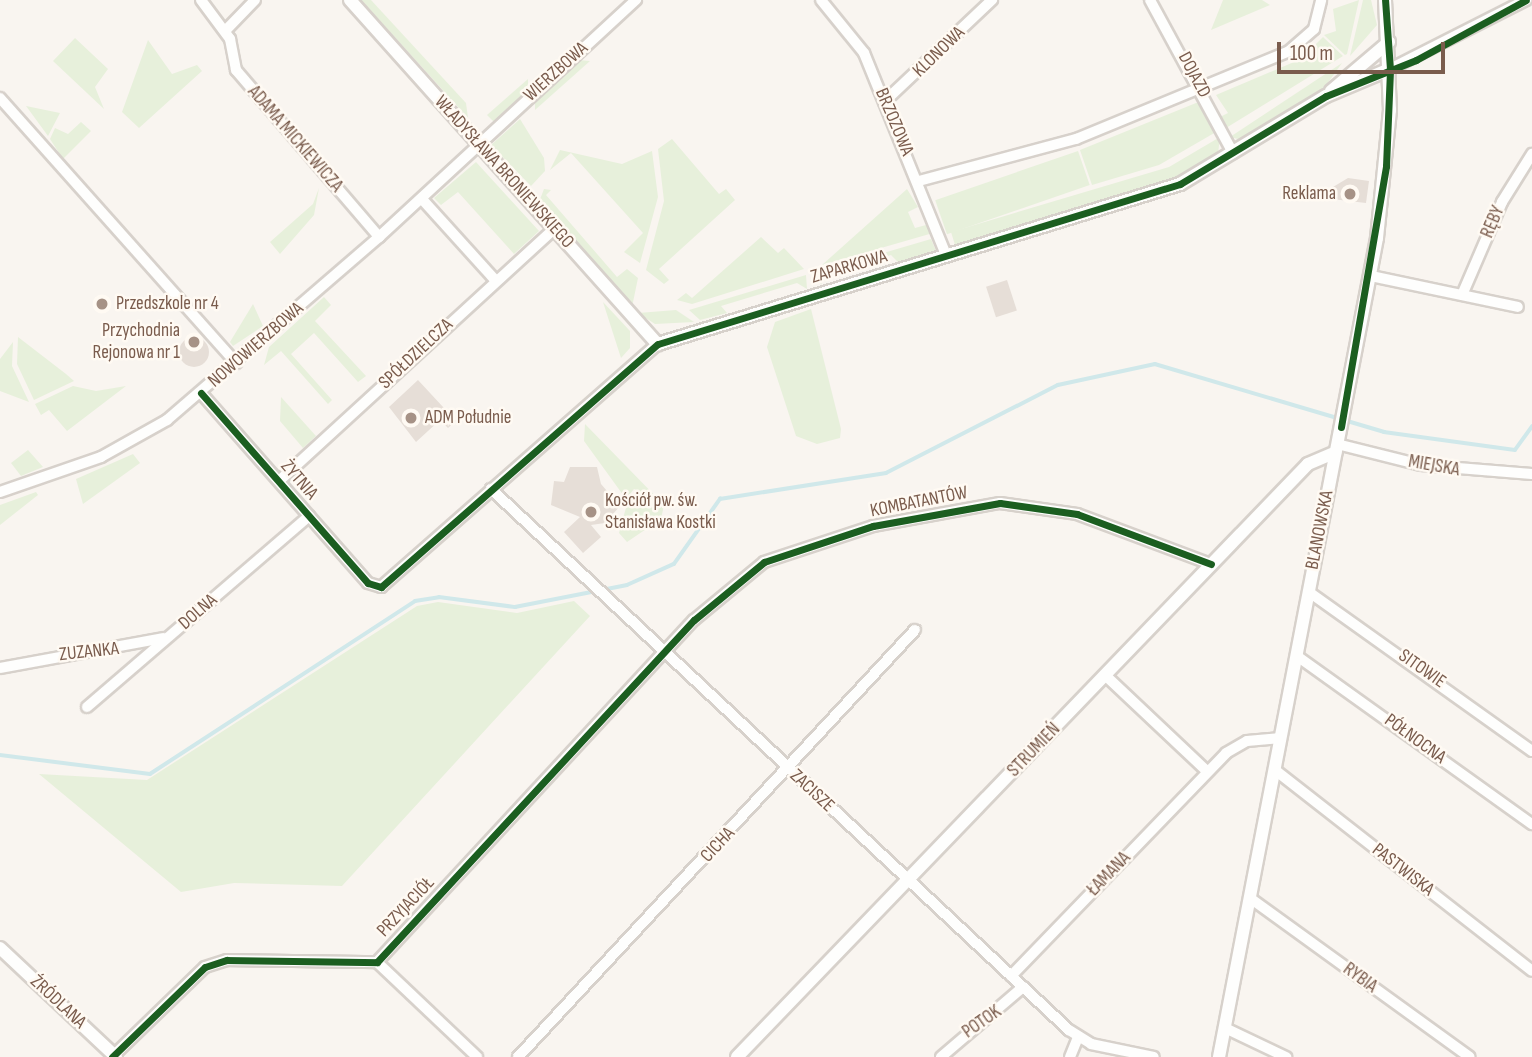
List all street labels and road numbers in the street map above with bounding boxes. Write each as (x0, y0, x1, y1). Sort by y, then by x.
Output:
street label: KLONOWA (908, 22, 970, 82)
street label: WIERZBOWA (519, 37, 593, 107)
street label: DOJAZD (1173, 48, 1215, 102)
street label: ADAMA MICKIEWICZA (243, 81, 347, 197)
street label: BRZOZOWA (870, 85, 918, 159)
street label: WŁADYSŁAWA BRONIEWSKIEGO (429, 91, 579, 253)
street label: RĘBY (1476, 202, 1510, 242)
street label: ZAPARKOWA (808, 245, 890, 289)
street label: NOWOWIERZBOWA (204, 297, 308, 393)
street label: SPÓŁDZIELCZA (374, 314, 458, 394)
street label: MIEJSKA (1407, 450, 1461, 482)
street label: ŻYTNIA (276, 455, 322, 505)
street label: KOMBATANTÓW (868, 481, 970, 523)
street label: BLANOWSKA (1301, 489, 1339, 571)
street label: DOLNA (174, 589, 222, 635)
street label: ZUZANKA (58, 638, 120, 666)
street label: SITOWIE (1394, 645, 1450, 693)
street label: PÓŁNOCNA (1380, 709, 1450, 769)
street label: STRUMIEŃ (1003, 718, 1065, 782)
street label: ZACISZE (785, 765, 839, 817)
street label: CICHA (696, 823, 740, 867)
street label: PASTWISKA (1367, 839, 1439, 901)
street label: ŁAMANA (1083, 847, 1135, 901)
street label: PRZYJACIÓŁ (372, 872, 440, 942)
street label: RYBIA (1338, 958, 1382, 998)
street label: ŹRÓDLANA (25, 970, 91, 1034)
street label: POTOK (958, 1000, 1006, 1044)

